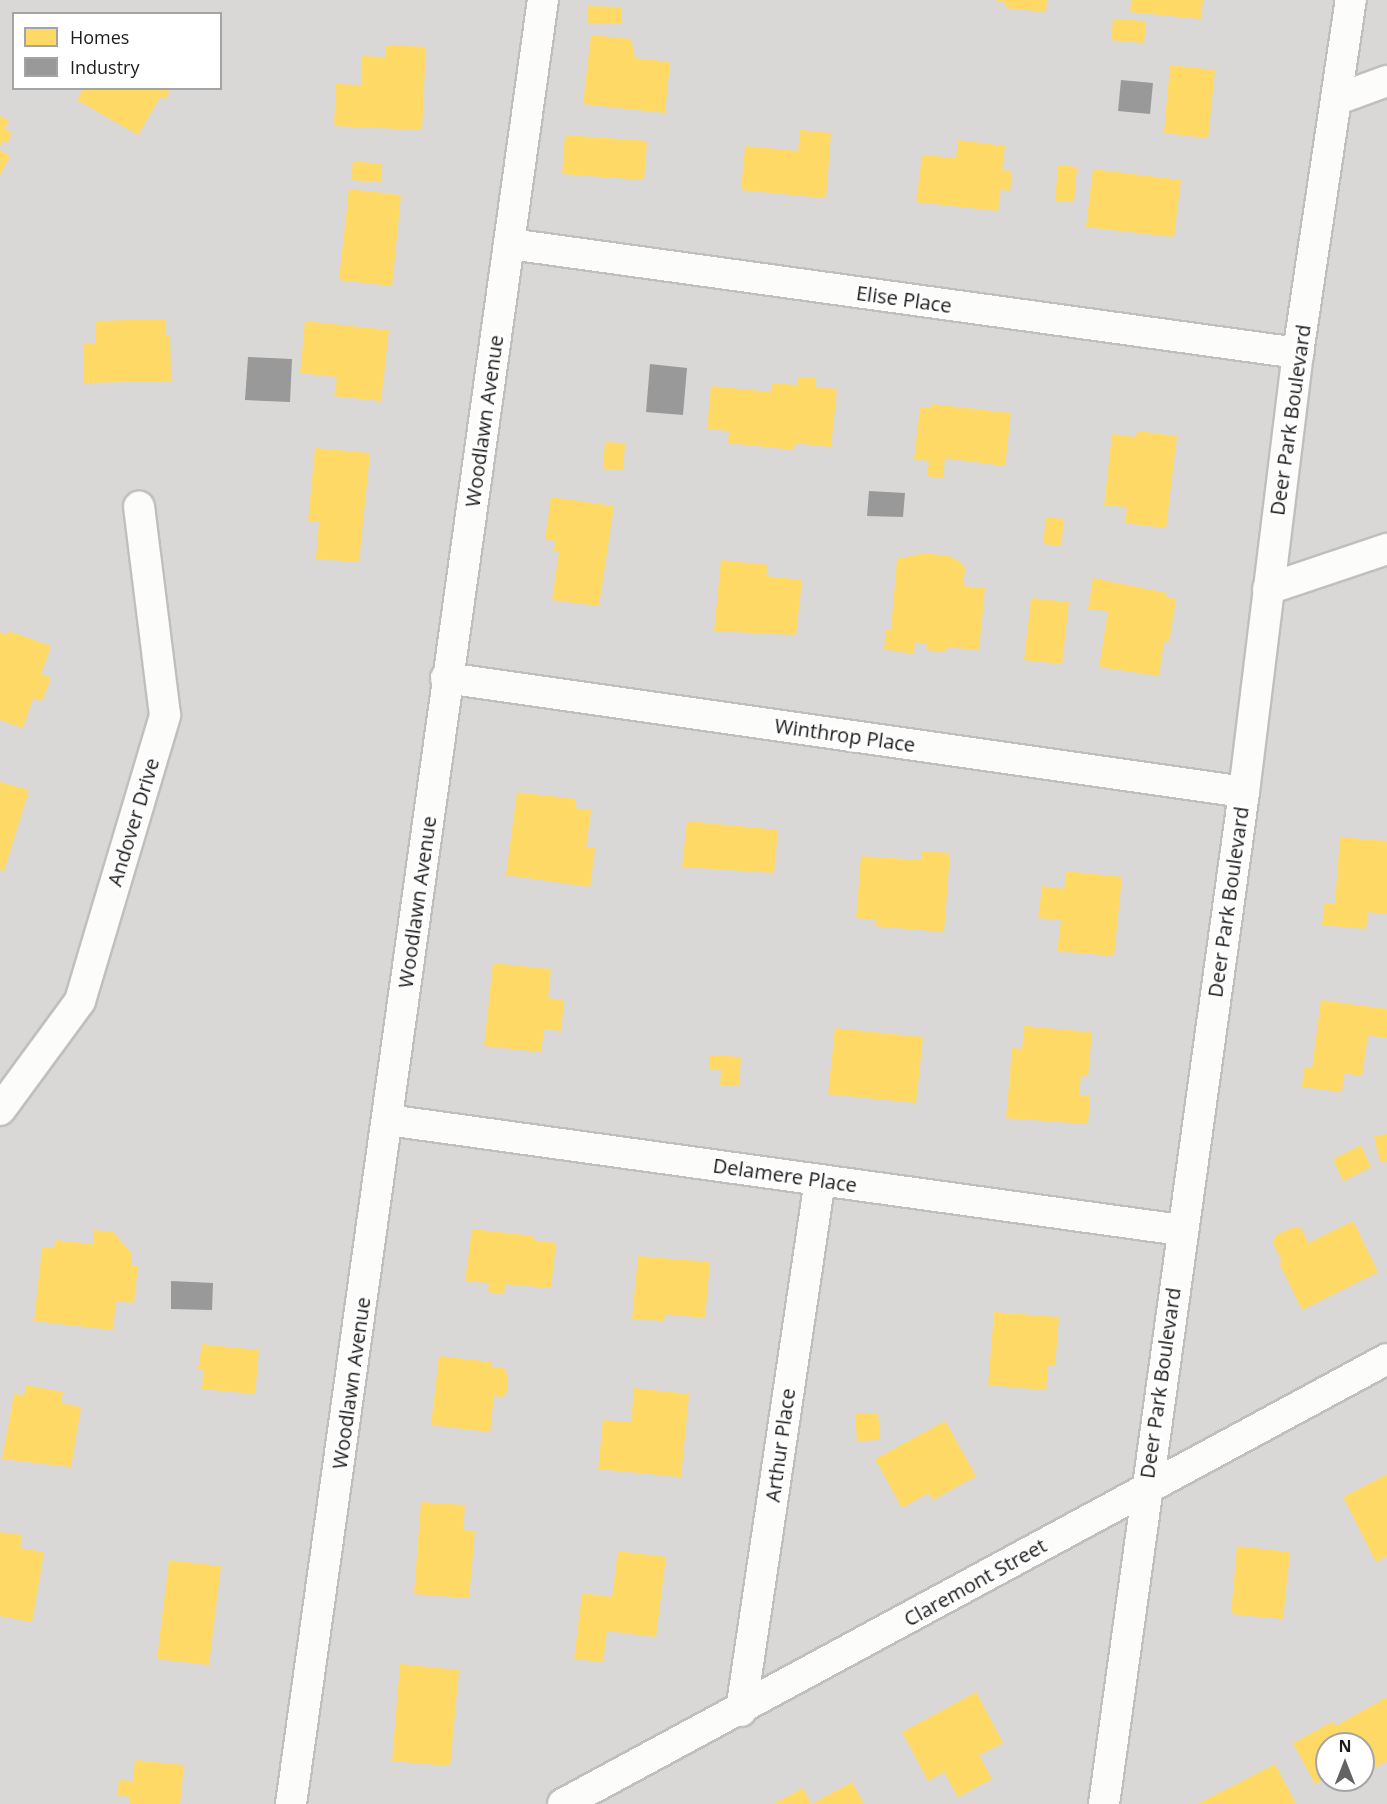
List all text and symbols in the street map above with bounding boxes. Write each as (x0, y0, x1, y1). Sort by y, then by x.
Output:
legend (12, 12, 222, 90)
text: Homes (70, 25, 129, 49)
text: Industry (70, 55, 140, 79)
street label: Elise Place (855, 280, 953, 318)
street label: Deer Park Boulevard (1265, 323, 1315, 517)
street label: Woodlawn Avenue (460, 333, 508, 509)
street label: Winthrop Place (773, 713, 917, 757)
street label: Andover Drive (102, 755, 164, 889)
street label: Deer Park Boulevard (1203, 805, 1253, 999)
street label: Woodlawn Avenue (393, 814, 441, 990)
street label: Delamere Place (711, 1153, 859, 1197)
street label: Deer Park Boulevard (1135, 1286, 1185, 1480)
street label: Woodlawn Avenue (327, 1295, 375, 1471)
street label: Arthur Place (760, 1386, 800, 1504)
street label: Claremont Street (900, 1533, 1050, 1631)
north arrow (1315, 1732, 1375, 1792)
text: N (1338, 1735, 1352, 1757)

